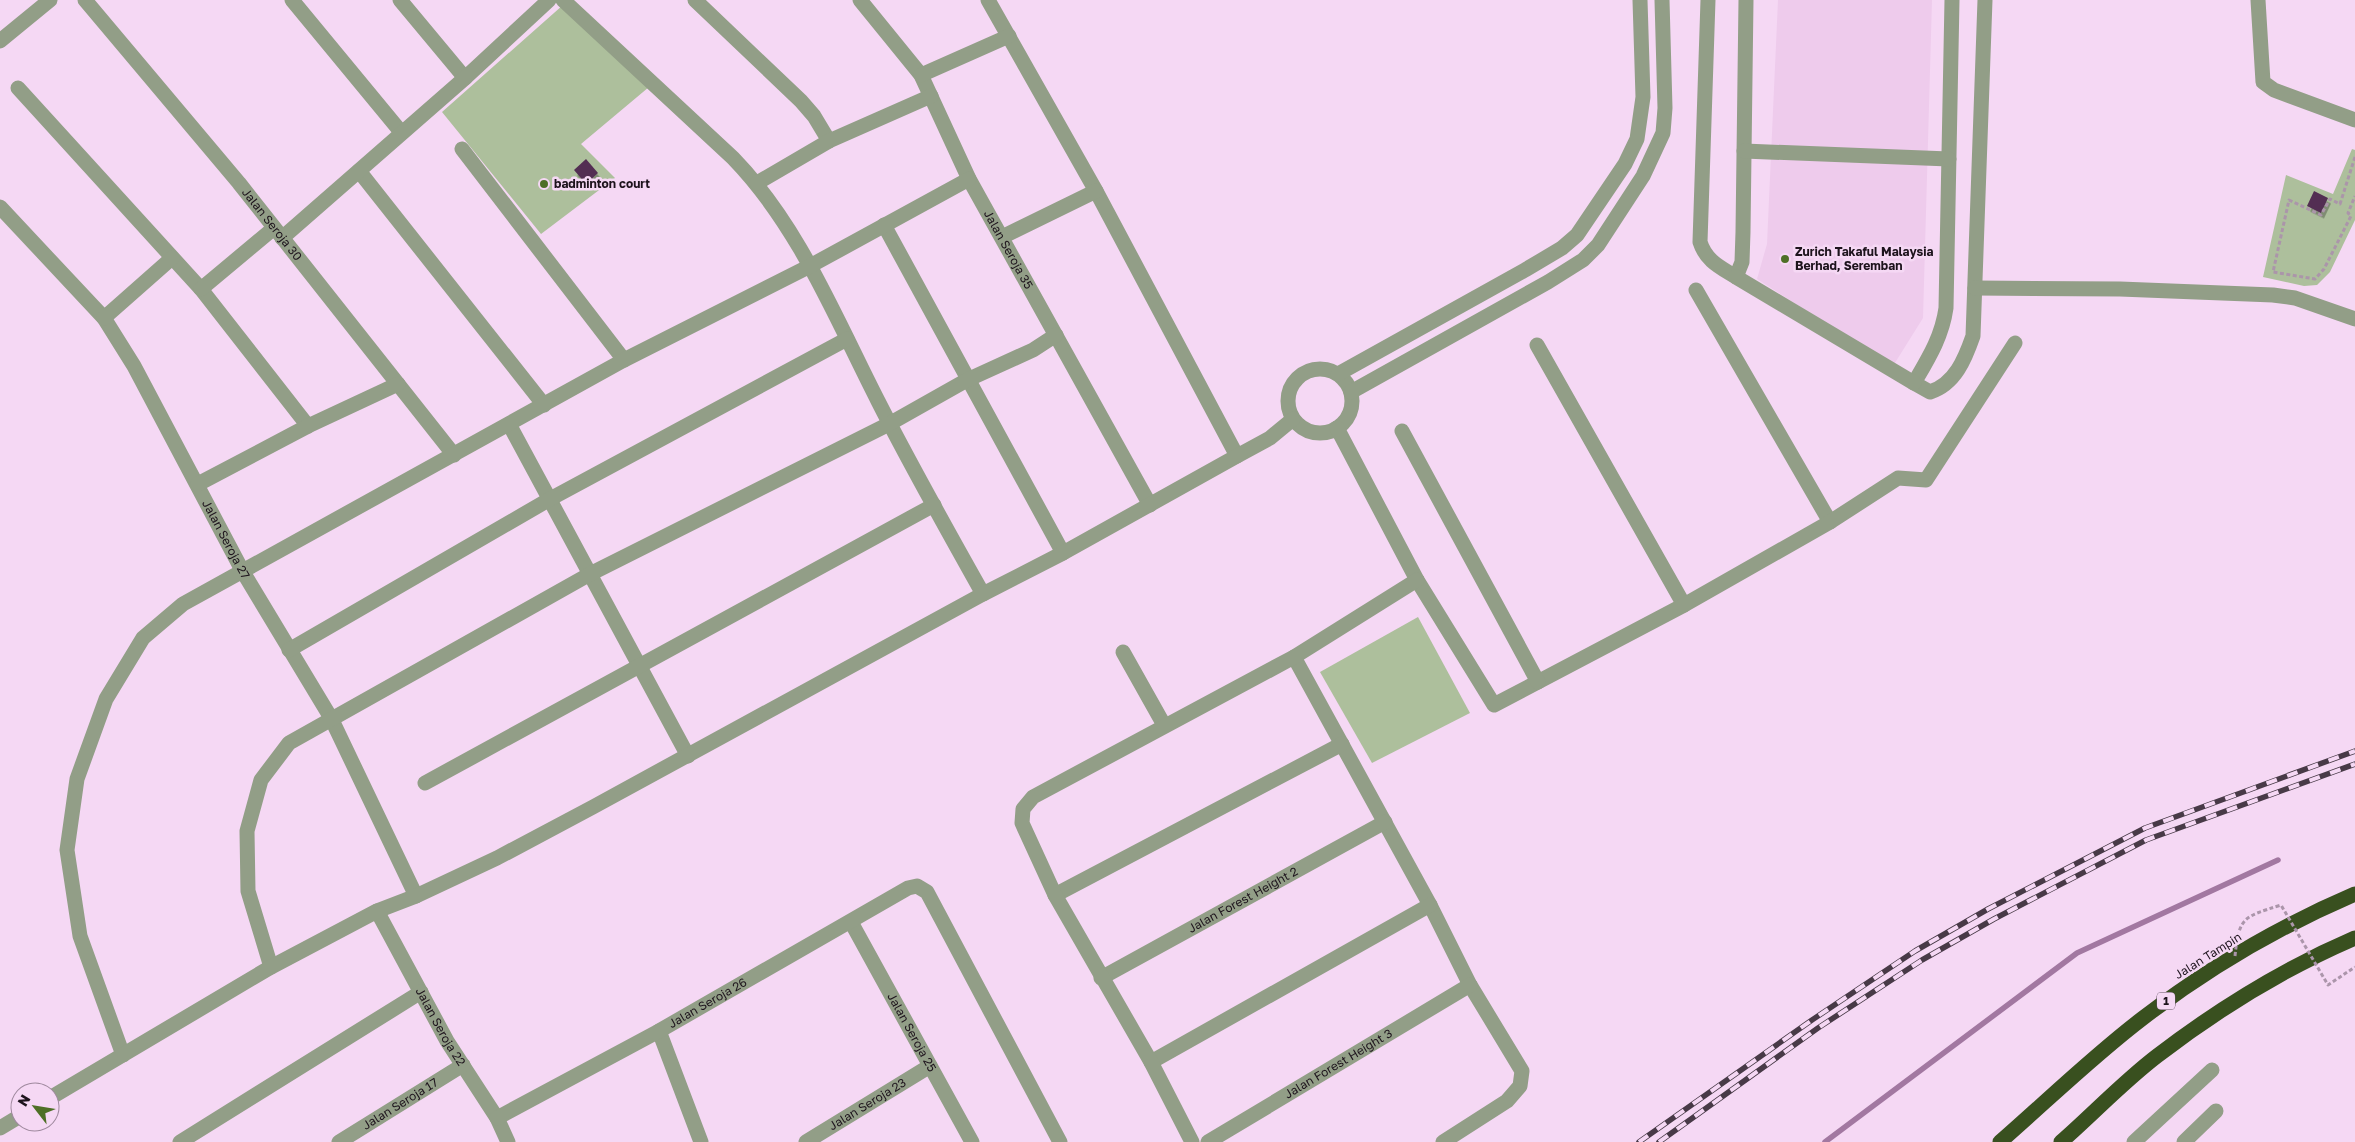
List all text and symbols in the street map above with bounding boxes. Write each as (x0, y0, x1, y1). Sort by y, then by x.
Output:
place label: badminton court (554, 176, 650, 191)
marker: badminton court (538, 178, 550, 190)
street label: Jalan Seroja 30 (239, 185, 305, 263)
street label: Jalan Seroja 35 (981, 207, 1037, 291)
place label: Zurich Takaful Malaysia Berhad, Seremban (1795, 244, 1933, 273)
marker: Zurich Takaful Malaysia Berhad, Seremban (1779, 253, 1791, 265)
street label: Jalan Seroja 27 (199, 497, 253, 581)
street label: Jalan Forest Height 2 (1185, 863, 1300, 936)
street label: Jalan Tampin (2171, 929, 2244, 982)
street label: Jalan Seroja 26 (665, 974, 749, 1031)
street label: Jalan Seroja 22 (413, 985, 469, 1069)
street label: Jalan Seroja 25 (884, 990, 940, 1074)
road number: 1 (2157, 992, 2175, 1009)
street label: Jalan Forest Height 3 (1281, 1025, 1395, 1102)
street label: Jalan Seroja 17 (359, 1075, 440, 1133)
street label: Jalan Seroja 23 (826, 1075, 909, 1133)
north arrow (10, 1082, 60, 1132)
text: N (13, 1091, 33, 1109)

